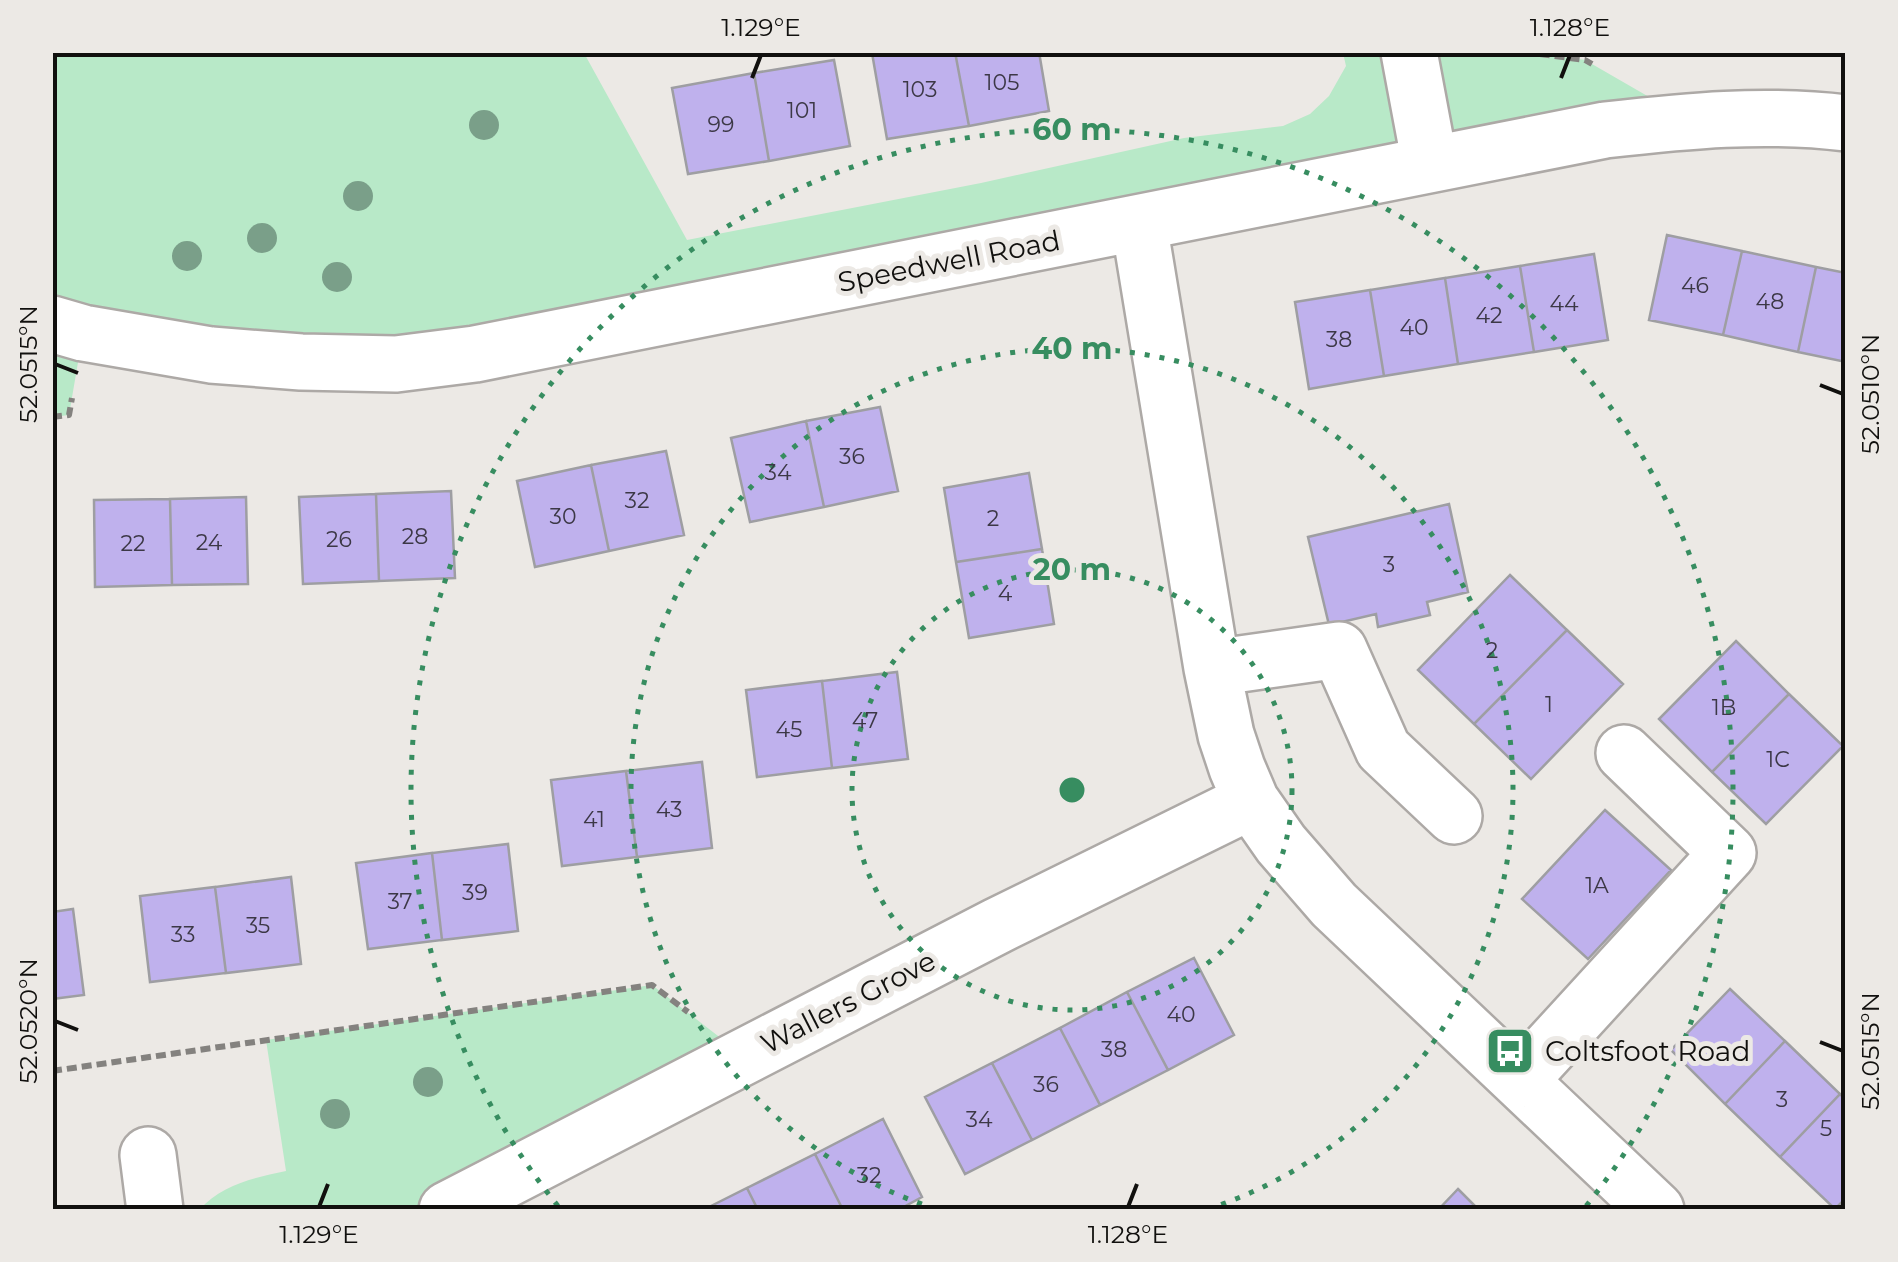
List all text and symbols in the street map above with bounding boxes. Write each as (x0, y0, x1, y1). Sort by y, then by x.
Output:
text: 1.129°E (721, 12, 801, 42)
text: 1.128°E (1530, 12, 1610, 42)
house number: 105 (985, 69, 1019, 96)
house number: 103 (903, 76, 937, 103)
house number: 101 (787, 97, 817, 124)
house number: 99 (708, 111, 734, 138)
text: 60 m (1032, 111, 1112, 148)
street label: Speedwell Road (835, 223, 1063, 299)
house number: 46 (1681, 272, 1709, 299)
house number: 48 (1756, 288, 1784, 315)
house number: 44 (1549, 290, 1579, 317)
house number: 42 (1476, 302, 1503, 329)
text: 52.0515°N (13, 305, 43, 423)
house number: 40 (1399, 314, 1429, 341)
house number: 38 (1326, 326, 1352, 353)
text: 40 m (1032, 330, 1113, 367)
text: 52.0510°N (1855, 334, 1885, 454)
house number: 36 (839, 443, 865, 470)
house number: 34 (765, 459, 792, 486)
house number: 32 (625, 487, 649, 514)
house number: 30 (550, 503, 576, 530)
house number: 2 (987, 505, 999, 532)
house number: 28 (402, 523, 428, 550)
house number: 26 (326, 526, 352, 553)
house number: 24 (196, 529, 223, 556)
house number: 22 (121, 530, 146, 557)
text: 20 m (1033, 551, 1111, 588)
house number: 3 (1383, 551, 1395, 578)
house number: 4 (998, 580, 1013, 607)
house number: 2 (1486, 637, 1498, 664)
house number: 1 (1545, 691, 1553, 718)
house number: 1B (1712, 694, 1736, 721)
house number: 47 (852, 707, 878, 734)
house number: 45 (776, 716, 802, 743)
house number: 1C (1766, 746, 1790, 773)
centre of rings (1054, 772, 1090, 808)
house number: 43 (656, 796, 682, 823)
house number: 41 (583, 806, 605, 833)
house number: 1A (1585, 872, 1609, 899)
house number: 39 (462, 879, 488, 906)
house number: 37 (387, 888, 413, 915)
house number: 35 (246, 912, 270, 939)
house number: 33 (171, 921, 195, 948)
street label: Wallers Grove (755, 943, 941, 1061)
text: 52.0520°N (13, 958, 43, 1084)
text: 52.0515°N (1855, 992, 1885, 1110)
house number: 40 (1166, 1001, 1196, 1028)
bus stop icon: Coltsfoot Road (1484, 1025, 1536, 1077)
place label: Coltsfoot Road (1545, 1034, 1750, 1068)
house number: 38 (1101, 1036, 1127, 1063)
house number: 36 (1033, 1071, 1059, 1098)
house number: 3 (1776, 1086, 1788, 1113)
house number: 34 (966, 1106, 993, 1133)
house number: 5 (1820, 1115, 1832, 1142)
house number: 32 (857, 1162, 881, 1189)
text: 1.129°E (279, 1219, 359, 1249)
text: 1.128°E (1088, 1219, 1168, 1249)

